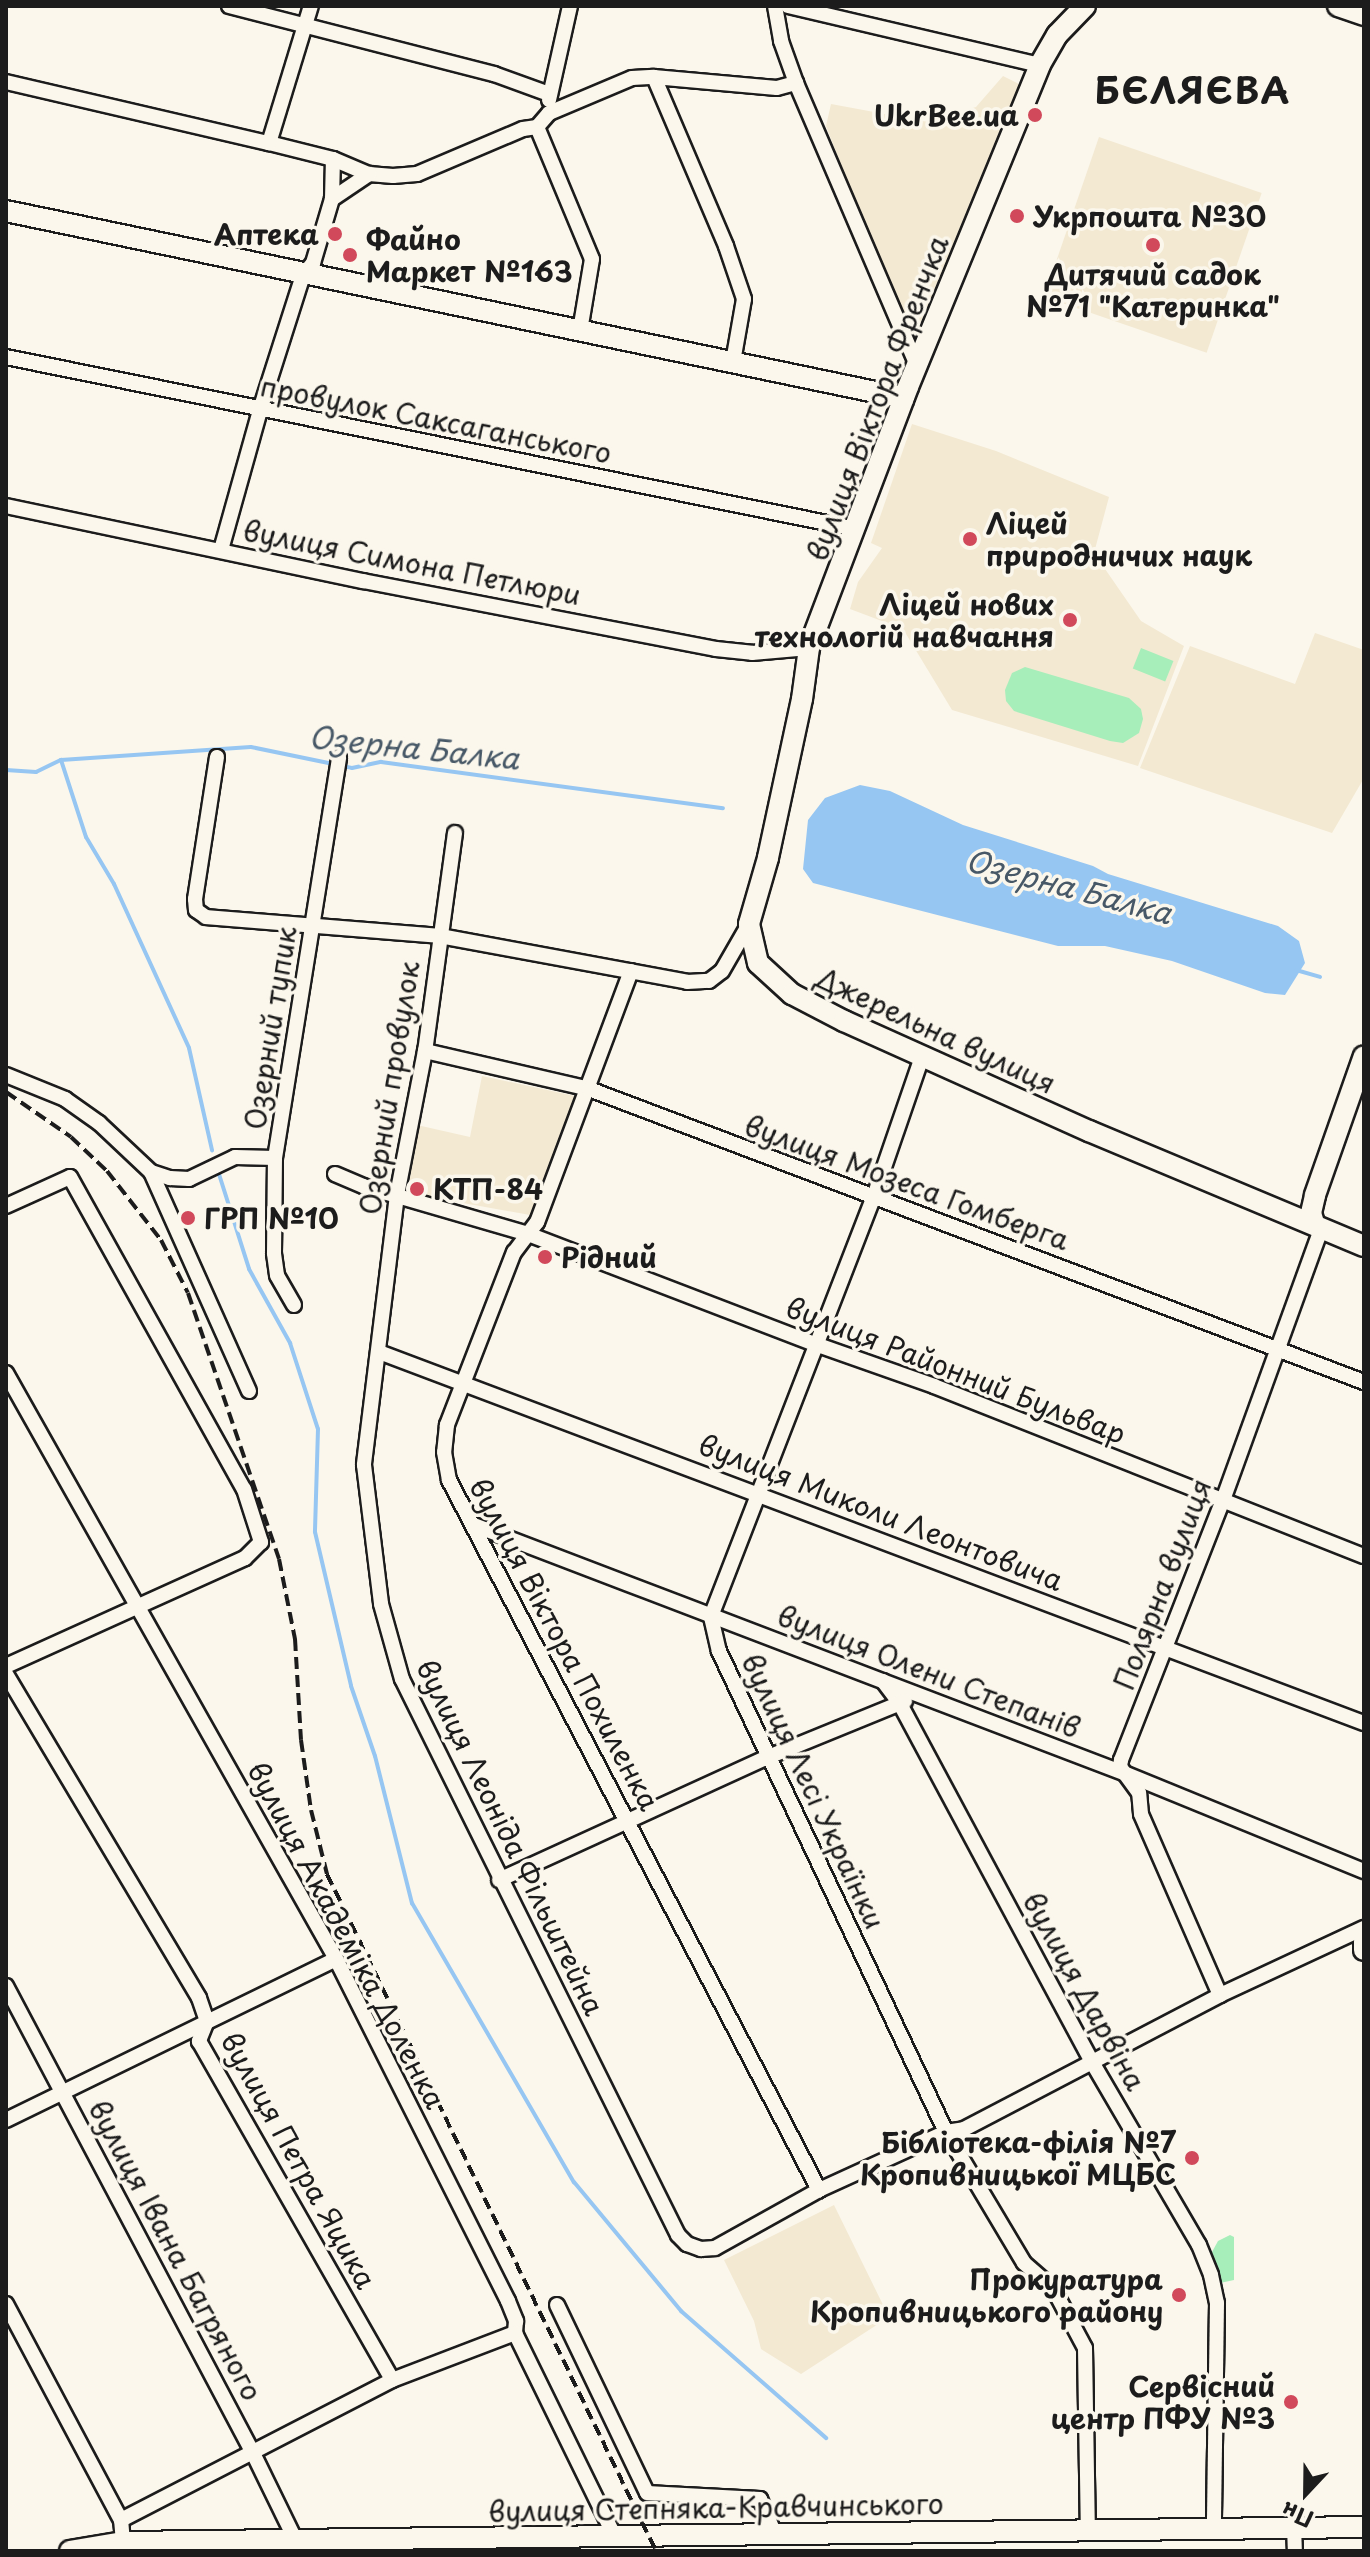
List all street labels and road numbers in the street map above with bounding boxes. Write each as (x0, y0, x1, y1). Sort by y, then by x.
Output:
street label: вулиця Віктора Френчка (799, 230, 955, 566)
street label: провулок Саксаганського (257, 368, 615, 470)
street label: вулиця Симона Петлюри (239, 513, 585, 611)
street label: Озерний тупик (237, 924, 303, 1132)
street label: Озерний провулок (352, 959, 426, 1217)
street label: Джерельна вулиця (810, 960, 1062, 1100)
street label: вулиця Мозеса Гомберга (739, 1107, 1075, 1257)
street label: вулиця Районний Бульвар (781, 1290, 1131, 1450)
street label: вулиця Миколи Леонтовича (694, 1427, 1068, 1597)
street label: вулиця Віктора Похиленка (463, 1472, 667, 1816)
street label: Полярна вулиця (1106, 1473, 1218, 1695)
street label: вулиця Олени Степанів (772, 1597, 1086, 1745)
street label: вулиця Лесі Українки (735, 1647, 893, 1935)
street label: вулиця Леоніда Фільштейна (410, 1653, 612, 2021)
street label: вулиця Академіка Доленка (241, 1756, 453, 2114)
street label: вулиця Дарвіна (1016, 1886, 1154, 2096)
street label: вулиця Петра Яцика (215, 2026, 383, 2294)
street label: вулиця Івана Багряного (83, 2094, 269, 2406)
street label: вулиця Степняка-Кравчинського (488, 2486, 944, 2528)

